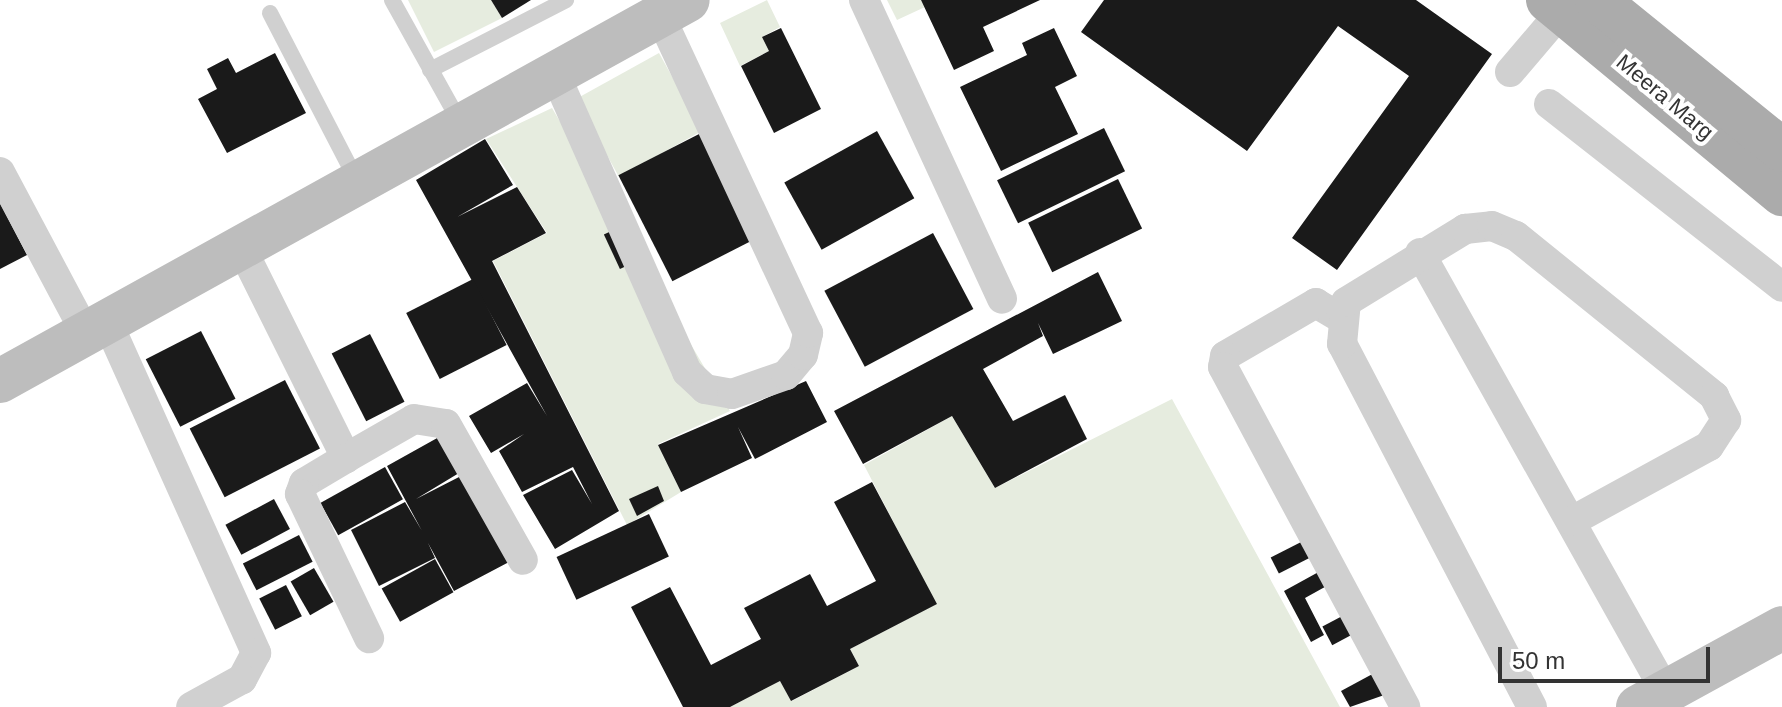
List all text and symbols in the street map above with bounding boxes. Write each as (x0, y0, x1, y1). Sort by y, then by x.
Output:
street label: Meera Marg (1611, 49, 1719, 145)
scale bar (1502, 631, 1714, 681)
text: 50 m (1512, 647, 1565, 674)

